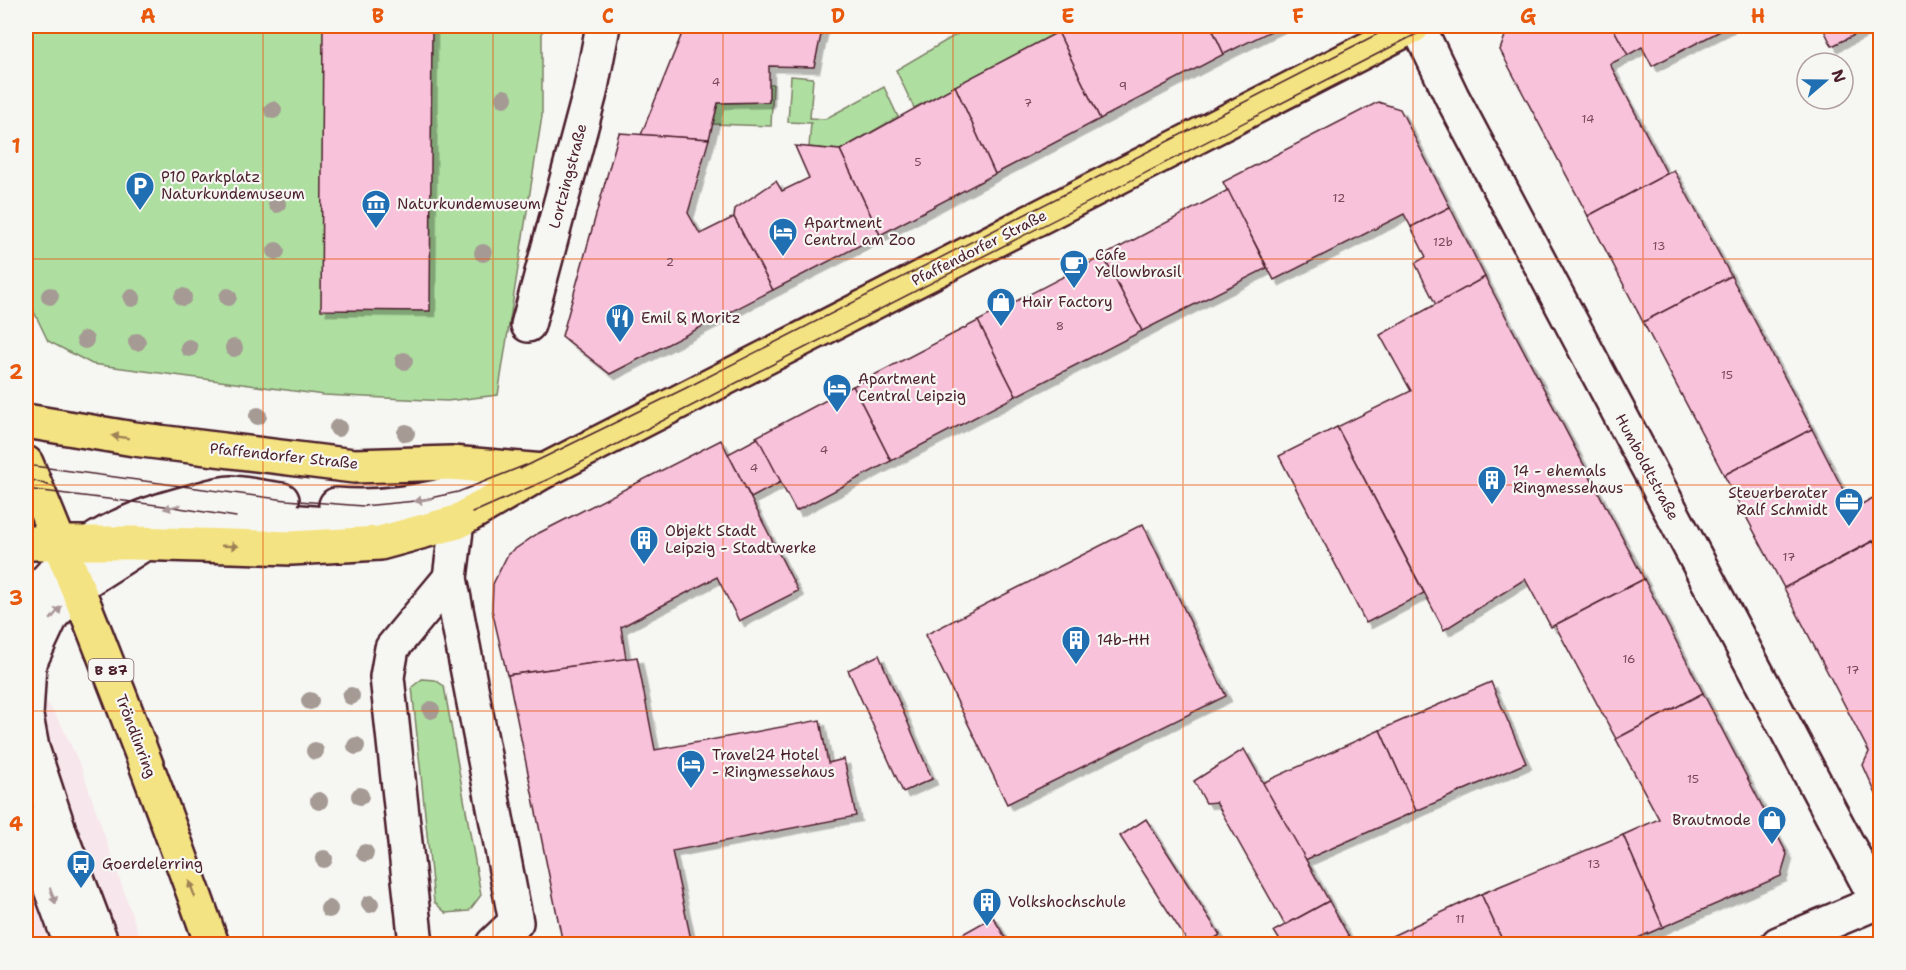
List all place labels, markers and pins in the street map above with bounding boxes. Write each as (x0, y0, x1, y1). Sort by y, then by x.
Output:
place label: P10 Parkplatz Naturkundemuseum (161, 167, 305, 204)
parking icon: P10 Parkplatz Naturkundemuseum (124, 170, 156, 212)
museum icon: Naturkundemuseum (360, 188, 392, 230)
place label: Naturkundemuseum (397, 194, 541, 214)
place label: Apartment Central am Zoo (804, 213, 916, 250)
hotel icon: Apartment Central am Zoo (767, 216, 799, 258)
place label: Cafe Yellowbrasil (1095, 245, 1182, 282)
cafe icon: Cafe Yellowbrasil (1058, 248, 1090, 290)
shop icon: Hair Factory (985, 286, 1017, 328)
place label: Hair Factory (1022, 292, 1113, 312)
restaurant icon: Emil & Moritz (604, 302, 636, 344)
place label: Emil & Moritz (641, 308, 741, 328)
place label: Apartment Central Leipzig (858, 369, 966, 406)
hotel icon: Apartment Central Leipzig (821, 372, 853, 414)
place label: 14 - ehemals Ringmessehaus (1513, 461, 1624, 498)
building icon: 14 - ehemals Ringmessehaus (1476, 464, 1508, 506)
place label: Steuerberater Ralf Schmidt (1728, 483, 1828, 520)
office icon: Steuerberater Ralf Schmidt (1833, 486, 1865, 528)
place label: Objekt Stadt Leipzig - Stadtwerke (665, 521, 817, 558)
building icon: Objekt Stadt Leipzig - Stadtwerke (628, 524, 660, 566)
building icon: 14b-HH (1060, 624, 1092, 666)
place label: 14b-HH (1097, 630, 1150, 650)
place label: Travel24 Hotel - Ringmessehaus (712, 745, 835, 782)
hotel icon: Travel24 Hotel - Ringmessehaus (675, 748, 707, 790)
shop icon: Brautmode (1756, 804, 1788, 846)
place label: Brautmode (1672, 810, 1751, 830)
bus stop icon: Goerdelerring (65, 848, 97, 890)
place label: Goerdelerring (102, 854, 203, 874)
building icon: Volkshochschule (971, 886, 1003, 928)
place label: Volkshochschule (1008, 892, 1126, 912)

